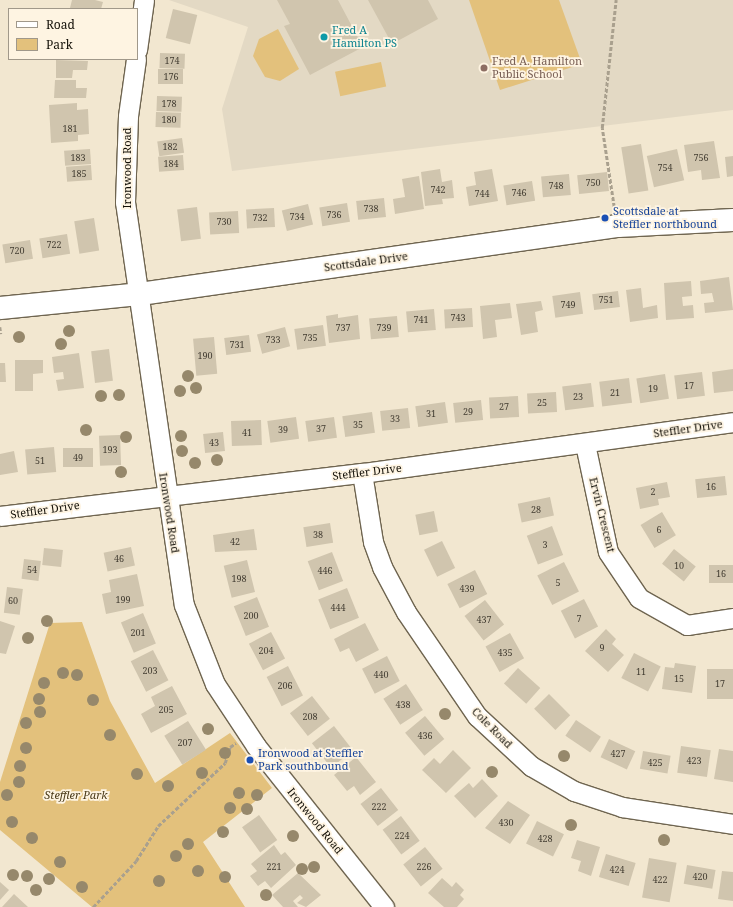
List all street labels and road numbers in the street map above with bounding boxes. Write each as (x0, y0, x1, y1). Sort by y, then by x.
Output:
street label: Ironwood Road (120, 128, 134, 208)
street label: Scottsdale Drive (323, 250, 409, 274)
street label: Steffler Drive (653, 418, 723, 440)
street label: Steffler Drive (332, 461, 402, 483)
street label: Ironwood Road (156, 472, 182, 554)
street label: Ervin Crescent (586, 476, 618, 554)
street label: Steffler Drive (10, 499, 80, 521)
street label: Cole Road (469, 705, 515, 751)
street label: Ironwood Road (284, 785, 346, 857)

